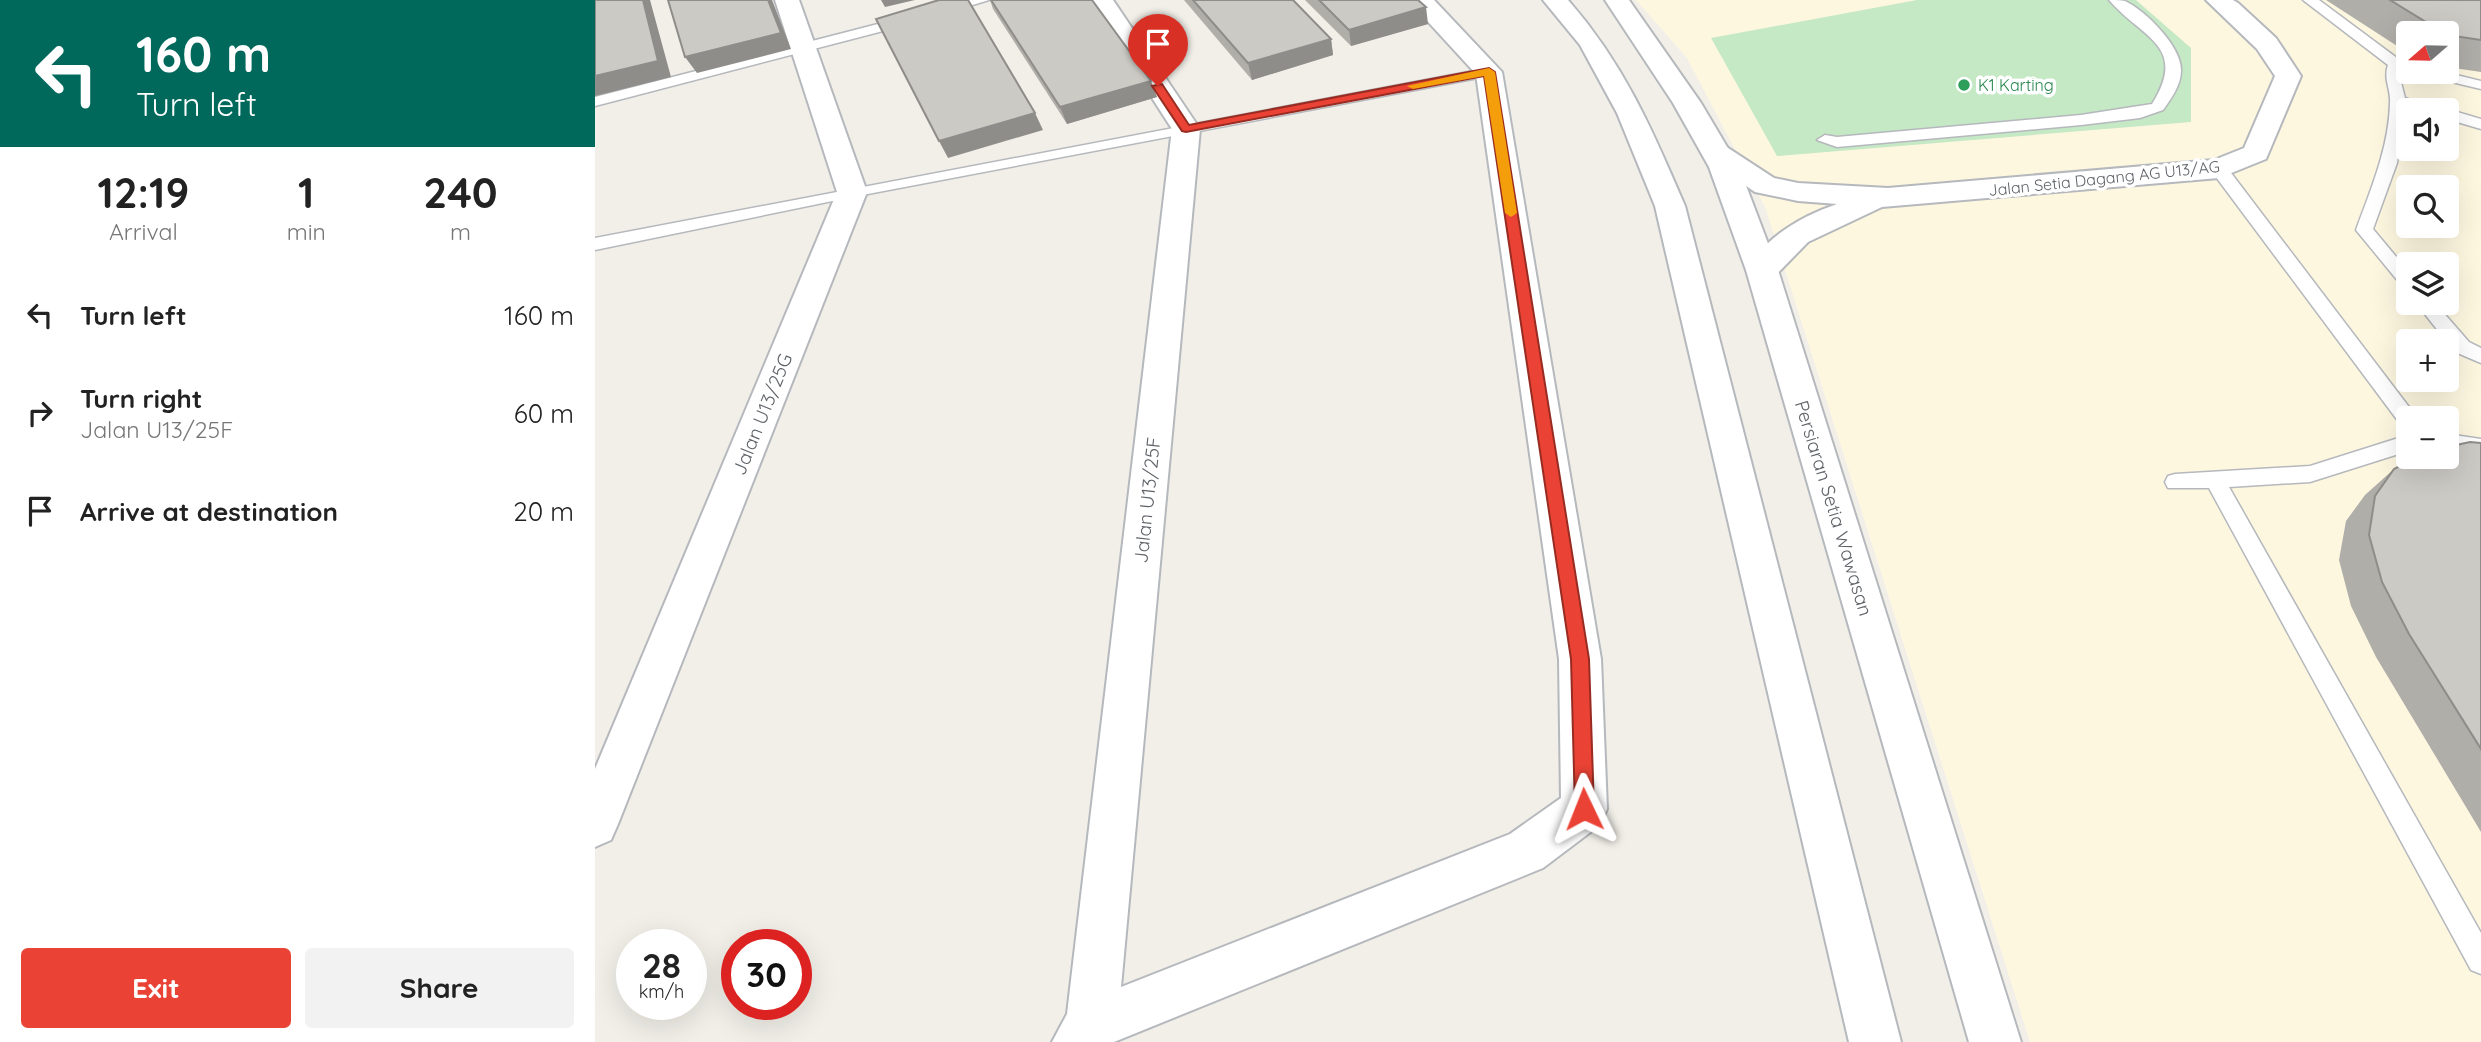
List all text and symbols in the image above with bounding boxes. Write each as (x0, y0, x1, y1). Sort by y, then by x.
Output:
pin (1128, 14, 1188, 86)
north arrow (2396, 21, 2459, 84)
map controls (2396, 21, 2459, 469)
text: 160 m (136, 23, 271, 84)
icon: arrive (1139, 25, 1177, 63)
icon: left (21, 28, 112, 119)
place label: K1 Karting (1978, 75, 2054, 95)
marker: K1 Karting (1956, 77, 1972, 93)
text: Turn left (136, 84, 257, 124)
button: sound (2396, 98, 2459, 161)
street label: Jalan Setia Dagang AG U13/AG (1987, 156, 2221, 200)
text: 12:19 (97, 166, 189, 219)
text: 1 (298, 166, 314, 219)
text: 240 (423, 166, 498, 219)
button: search (2396, 175, 2459, 238)
text: Arrival (109, 217, 178, 246)
text: min (287, 217, 326, 246)
text: m (450, 217, 471, 246)
button: layers (2396, 252, 2459, 315)
icon: left (21, 296, 59, 334)
text: Turn left (80, 299, 187, 332)
text: 160 m (504, 299, 574, 332)
button: + (2396, 329, 2459, 392)
street label: Jalan U13/25G (727, 350, 797, 478)
text: Turn right (80, 382, 202, 415)
icon: right (21, 394, 59, 432)
text: 60 m (514, 397, 574, 430)
street label: Persiaran Setia Wawasan (1790, 397, 1878, 619)
button: − (2396, 406, 2459, 469)
text: Jalan U13/25F (80, 415, 233, 444)
street label: Jalan U13/25F (1128, 436, 1166, 564)
icon: arrive (21, 492, 59, 530)
text: Arrive at destination (80, 495, 338, 528)
text: 20 m (513, 495, 574, 528)
position arrow (1547, 772, 1621, 846)
speed limit sign: 30 (721, 929, 812, 1020)
text: 28 (642, 943, 681, 987)
button: Exit (21, 948, 291, 1028)
button: Share (305, 948, 574, 1028)
text: km/h (639, 980, 684, 1003)

